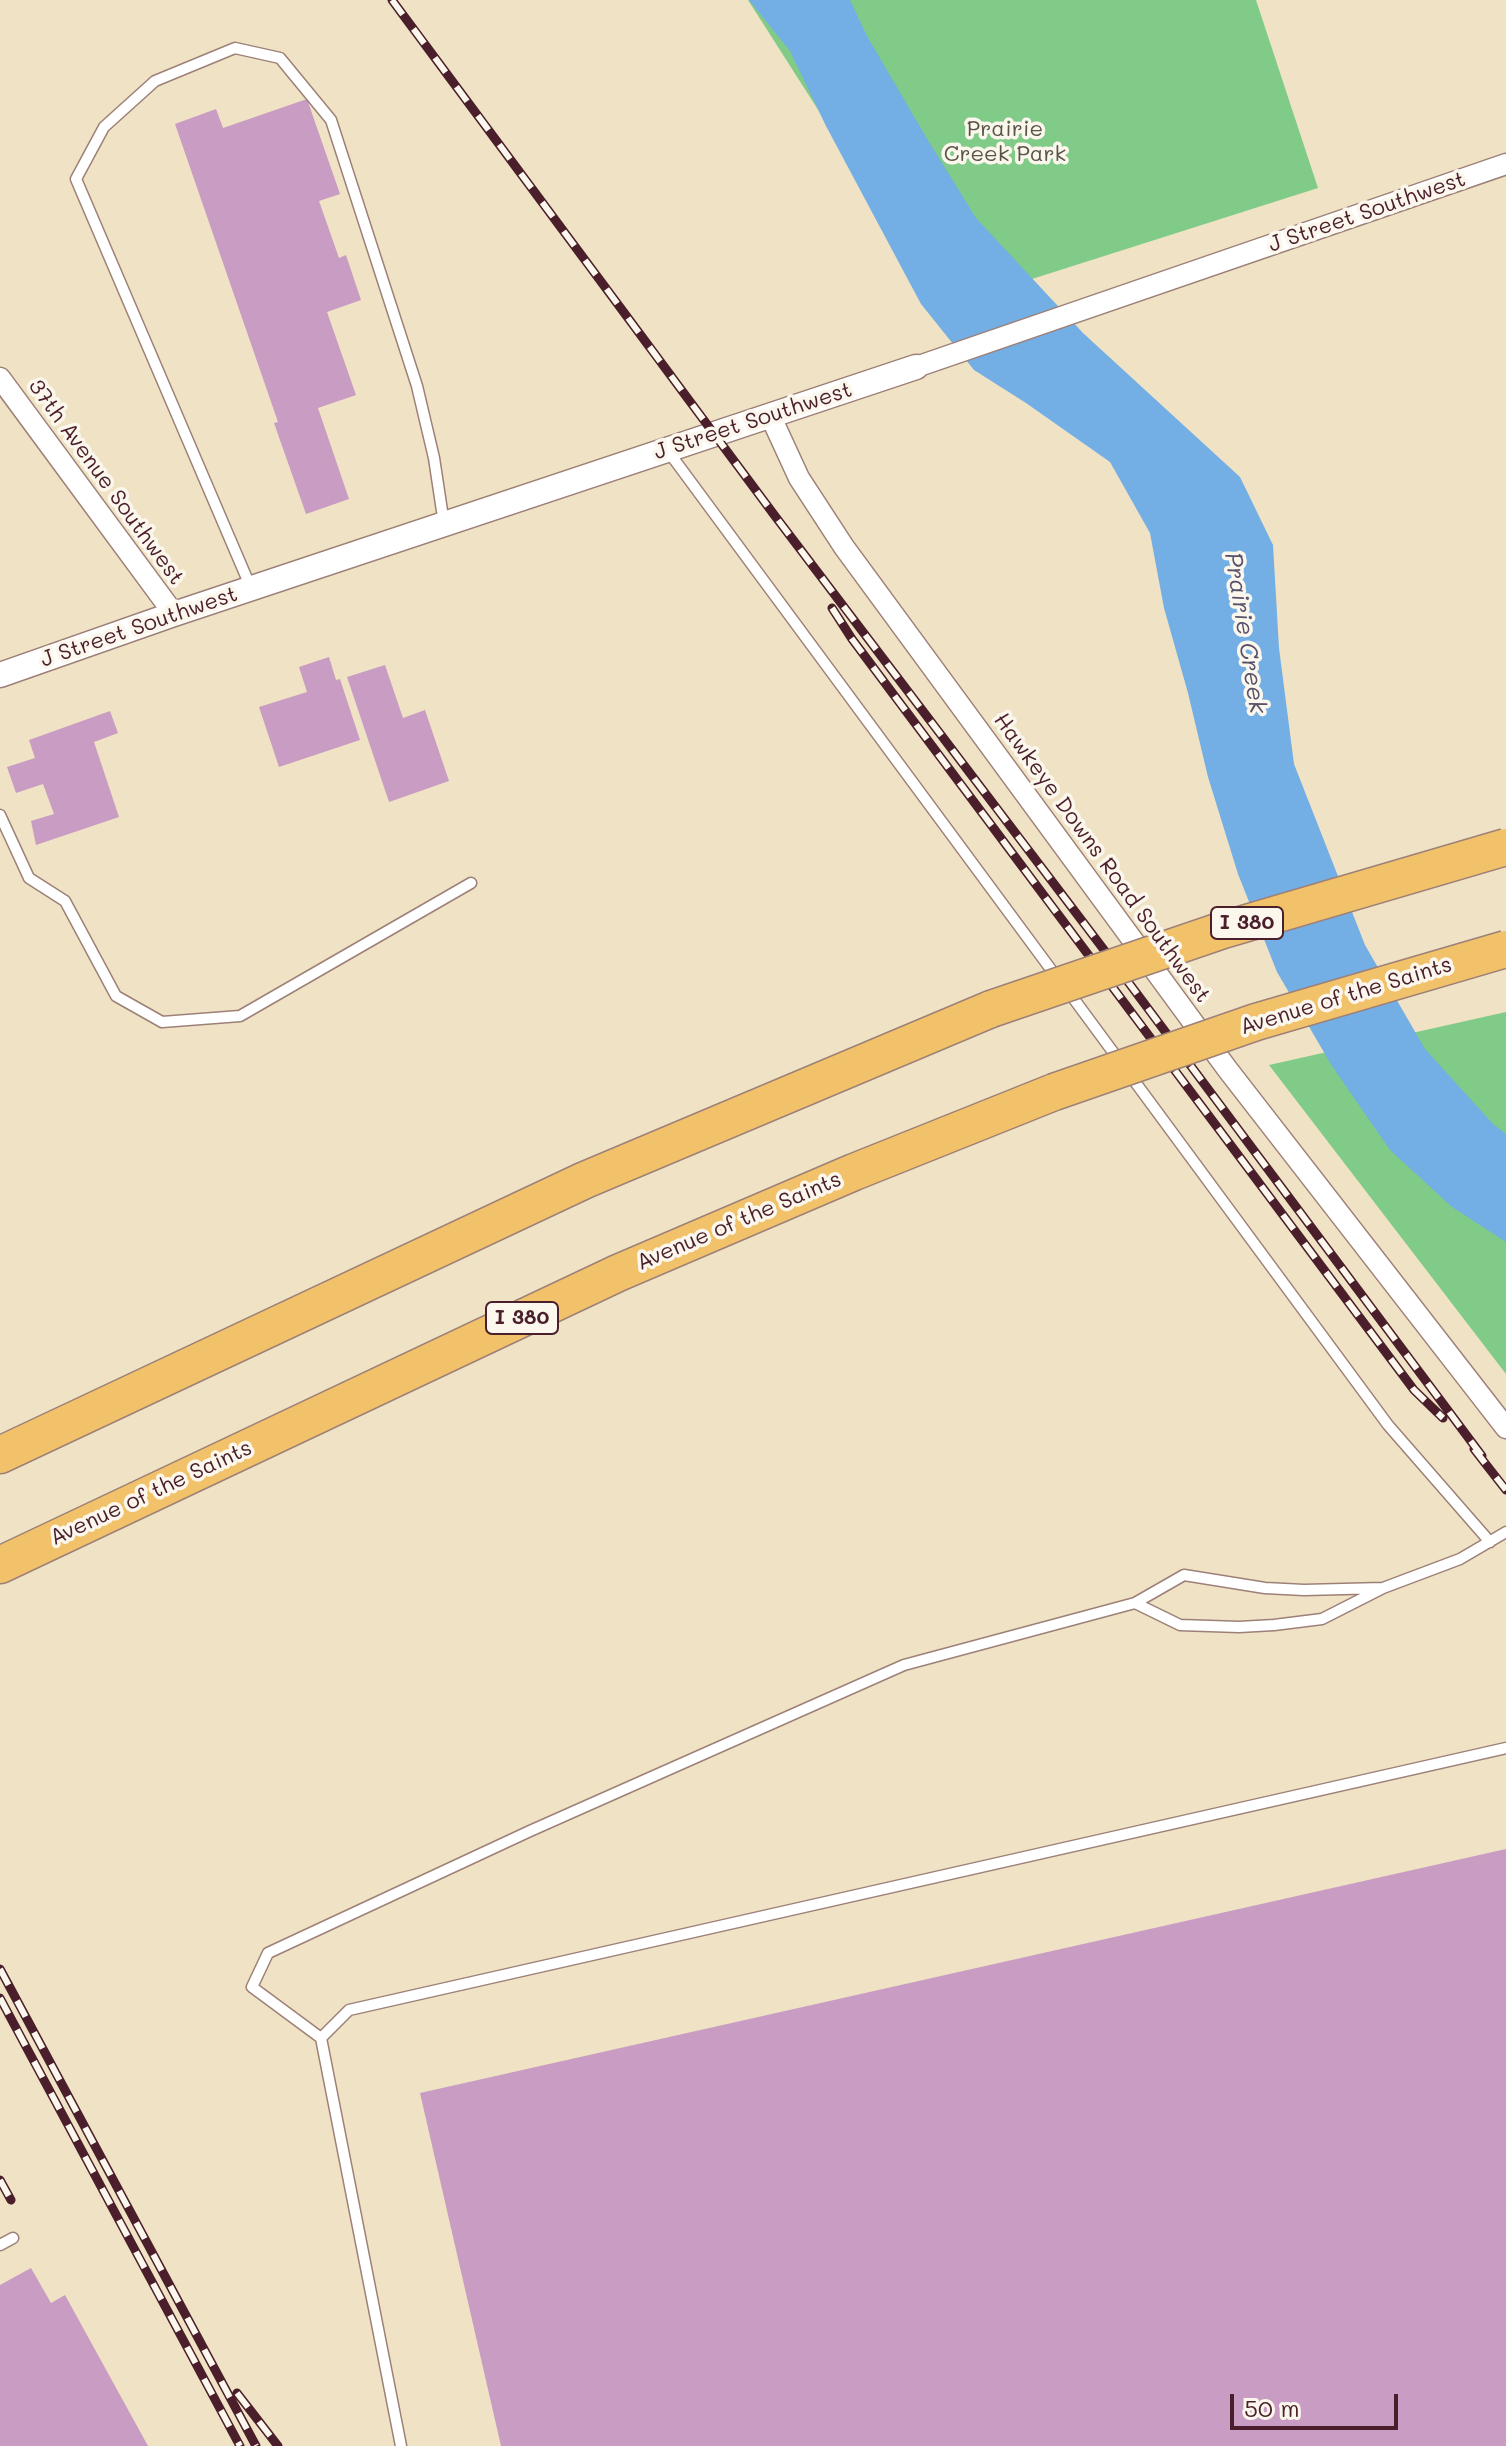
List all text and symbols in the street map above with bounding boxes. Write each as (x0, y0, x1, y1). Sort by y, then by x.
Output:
park label: Prairie Creek Park (944, 116, 1066, 168)
street label: J Street Southwest (1265, 166, 1469, 258)
street label: 37th Avenue Southwest (22, 374, 190, 590)
street label: J Street Southwest (651, 376, 855, 466)
water label: Prairie Creek (1218, 550, 1272, 716)
street label: J Street Southwest (37, 581, 241, 673)
street label: Hawkeye Downs Road Southwest (988, 708, 1216, 1008)
road number: I 380 (1211, 907, 1283, 939)
street label: Avenue of the Saints (1237, 951, 1455, 1041)
street label: Avenue of the Saints (633, 1166, 845, 1276)
road number: I 380 (486, 1302, 558, 1334)
street label: Avenue of the Saints (46, 1435, 256, 1551)
scale bar (1234, 2378, 1402, 2428)
text: 50 m (1244, 2392, 1300, 2423)

